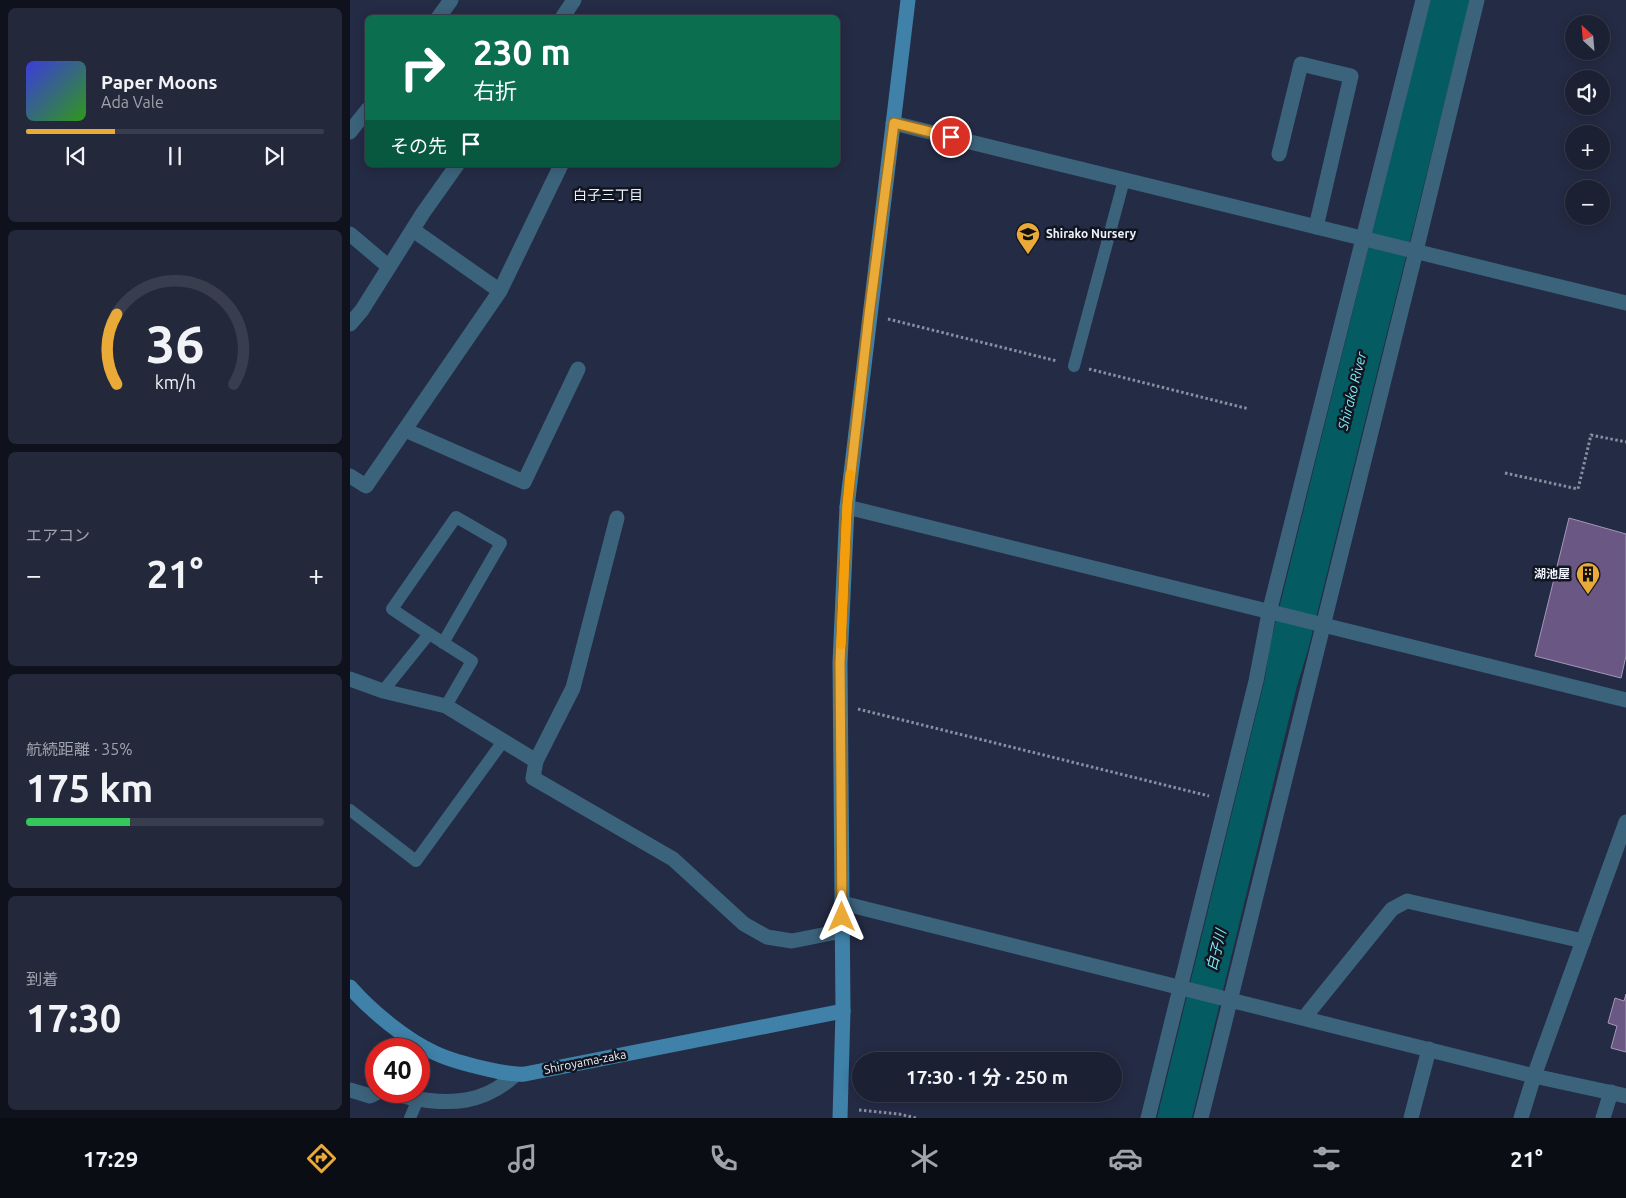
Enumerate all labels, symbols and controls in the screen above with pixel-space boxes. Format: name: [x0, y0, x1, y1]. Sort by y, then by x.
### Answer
north arrow: [1565, 15, 1610, 60]
map controls: [1565, 15, 1610, 225]
text: 230 m: [473, 32, 571, 72]
icon: right: [390, 35, 455, 100]
button: sound: [1565, 70, 1610, 115]
text: Paper Moons: [101, 71, 218, 93]
text: 右折: [473, 78, 517, 103]
text: Ada Vale: [101, 93, 164, 111]
pin: [930, 116, 972, 158]
icon: arrive: [937, 123, 965, 151]
button: +: [1565, 125, 1610, 170]
icon: arrive: [457, 130, 485, 158]
text: その先: [390, 135, 447, 157]
icon: previous: [62, 142, 90, 170]
icon: pause: [161, 142, 189, 170]
icon: next: [260, 142, 288, 170]
button: −: [1565, 180, 1610, 225]
district label: 白子三丁目: [573, 187, 643, 203]
school or university icon: Shirako Nursery: [1015, 221, 1041, 255]
place label: Shirako Nursery: [1046, 227, 1137, 240]
text: 36: [146, 315, 204, 373]
water label: Shirako River: [1334, 350, 1370, 433]
text: km/h: [154, 372, 196, 392]
text: エアコン: [26, 526, 90, 544]
text: 21°: [147, 553, 203, 595]
text: −: [26, 559, 42, 590]
text: +: [308, 559, 324, 590]
building icon: 湖池屋: [1575, 561, 1601, 595]
place label: 湖池屋: [1534, 567, 1570, 580]
text: 航続距離 · 35%: [26, 740, 133, 758]
text: 175 km: [26, 767, 153, 809]
position arrow: [815, 890, 867, 942]
water label: 白子川: [1203, 926, 1229, 972]
text: 到着: [26, 970, 58, 988]
text: 17:30: [26, 997, 121, 1039]
speed limit sign: 40: [365, 1038, 430, 1103]
street label: Shiroyama-zaka: [543, 1047, 627, 1076]
text: 17:30 · 1 分 · 250 m: [906, 1066, 1068, 1088]
icon: directions: [304, 1141, 339, 1176]
icon: music: [505, 1141, 540, 1176]
icon: phone: [706, 1141, 741, 1176]
icon: climate: [907, 1141, 942, 1176]
icon: car: [1108, 1141, 1143, 1176]
icon: filters: [1309, 1141, 1344, 1176]
text: 17:29: [83, 1146, 138, 1171]
text: 21°: [1510, 1146, 1543, 1171]

